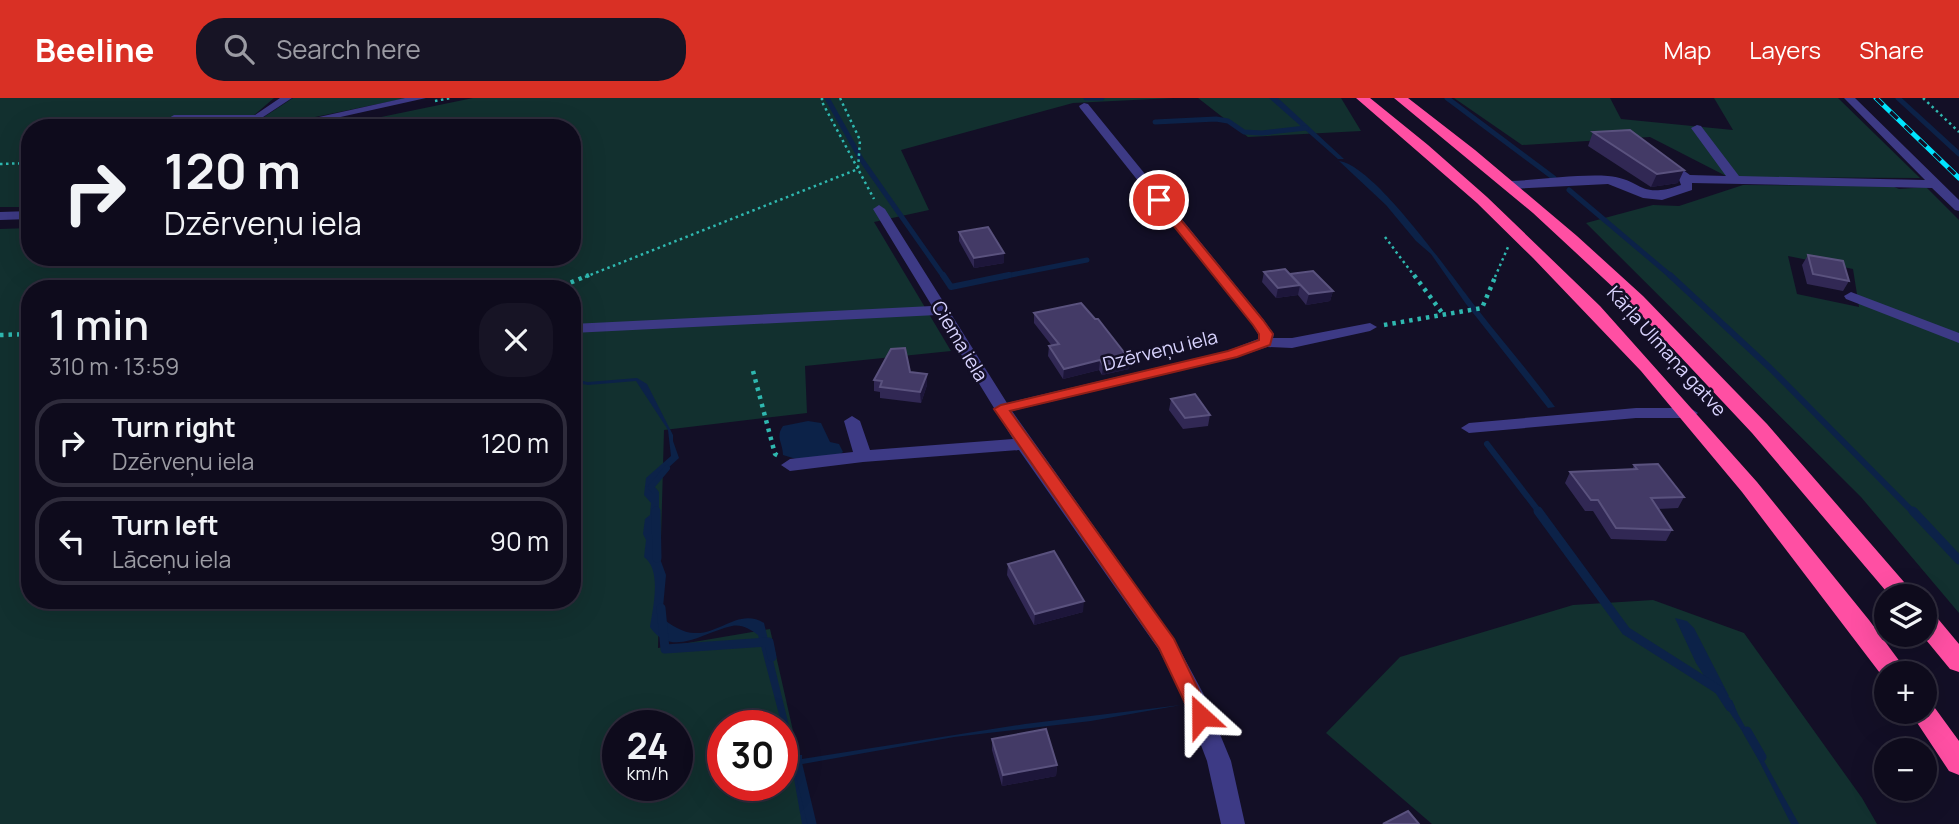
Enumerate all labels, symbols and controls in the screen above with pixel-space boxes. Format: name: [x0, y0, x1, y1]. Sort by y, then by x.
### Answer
search box: [196, 18, 686, 81]
text: Beeline: [35, 27, 154, 72]
icon: search: [220, 30, 258, 68]
text: Search here: [276, 31, 421, 67]
text: Map: [1664, 33, 1711, 66]
text: Layers: [1749, 33, 1821, 66]
text: Share: [1859, 33, 1924, 66]
text: 120 m: [164, 137, 301, 204]
icon: right: [49, 147, 140, 238]
pin: [1129, 170, 1189, 230]
icon: arrive: [1140, 181, 1178, 219]
text: Dzērveņu iela: [164, 201, 362, 245]
street label: Kārļa Ulmaņa gatve: [1601, 280, 1733, 422]
text: 1 min: [49, 295, 149, 353]
street label: Ciema iela: [926, 296, 994, 386]
button: close: [479, 303, 553, 377]
street label: Dzērveņu iela: [1100, 323, 1220, 377]
text: 310 m · 13:59: [49, 350, 179, 382]
text: Turn right: [112, 409, 236, 445]
icon: right: [53, 424, 91, 462]
text: 120 m: [481, 425, 549, 461]
text: Dzērveņu iela: [112, 445, 254, 477]
text: Turn left: [112, 507, 219, 543]
icon: left: [53, 522, 91, 560]
text: 90 m: [490, 523, 549, 559]
text: Lāceņu iela: [112, 543, 231, 575]
map controls: [1874, 584, 1937, 801]
button: layers: [1874, 584, 1937, 647]
button: +: [1874, 661, 1937, 724]
position arrow: [1164, 679, 1238, 753]
speed limit sign: 30: [707, 710, 798, 801]
text: 24: [627, 722, 668, 770]
button: −: [1874, 738, 1937, 801]
text: km/h: [627, 761, 668, 785]

